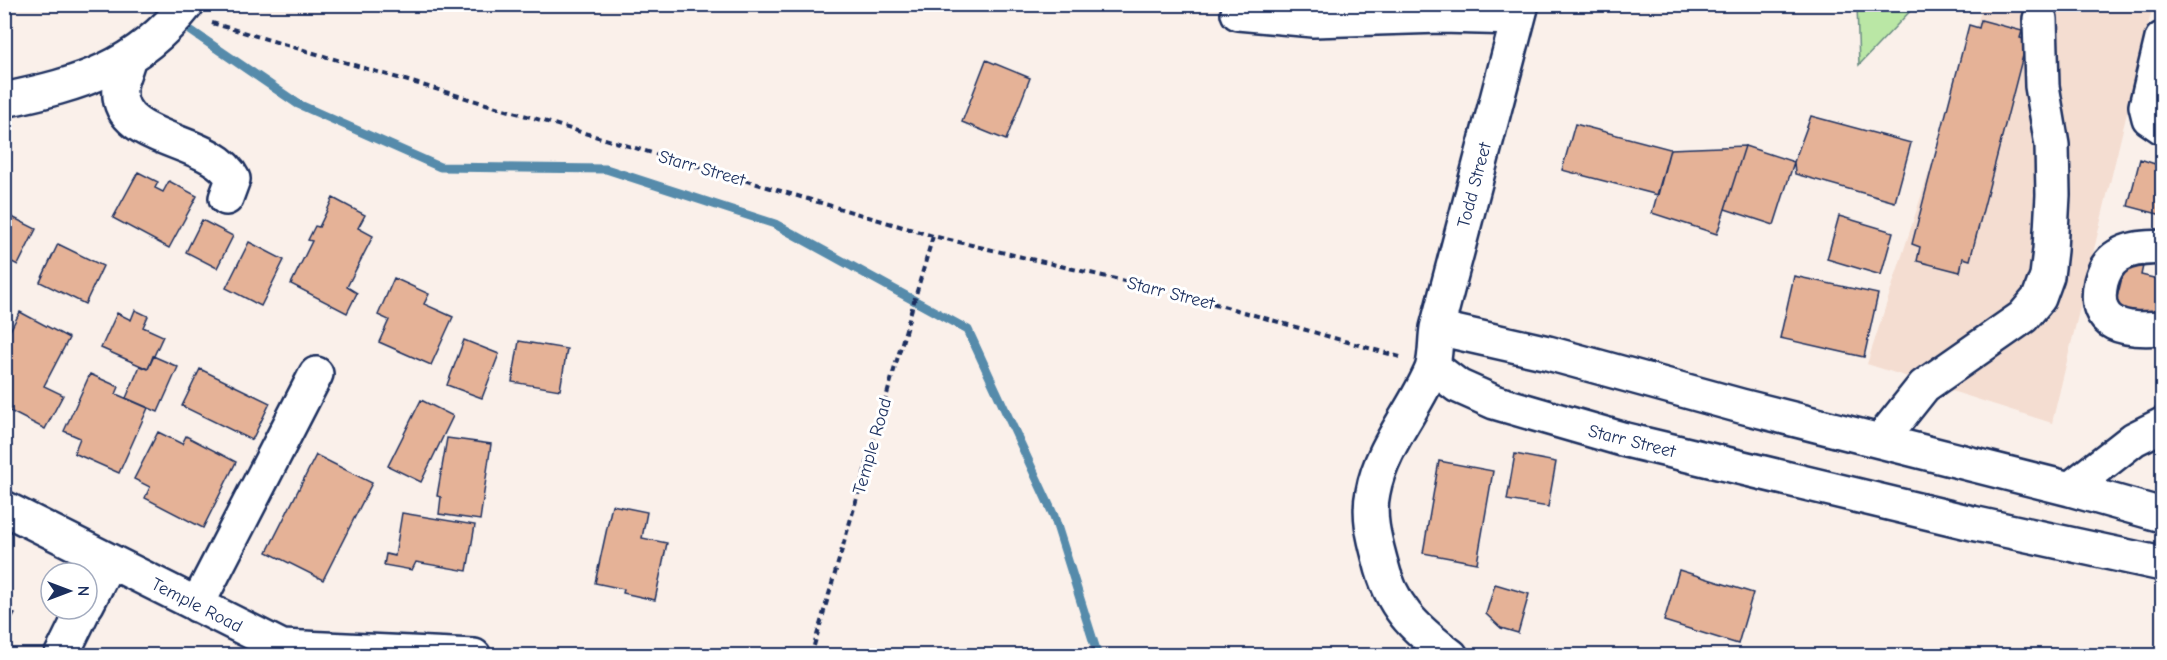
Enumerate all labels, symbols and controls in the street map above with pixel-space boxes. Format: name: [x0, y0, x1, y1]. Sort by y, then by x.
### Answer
street label: Todd Street: [1453, 139, 1496, 230]
street label: Starr Street: [656, 146, 748, 191]
street label: Starr Street: [1125, 273, 1218, 315]
street label: Temple Road: [849, 396, 896, 497]
street label: Starr Street: [1586, 421, 1679, 463]
north arrow: [39, 561, 99, 621]
street label: Temple Road: [148, 574, 246, 637]
text: N: [74, 586, 92, 596]

